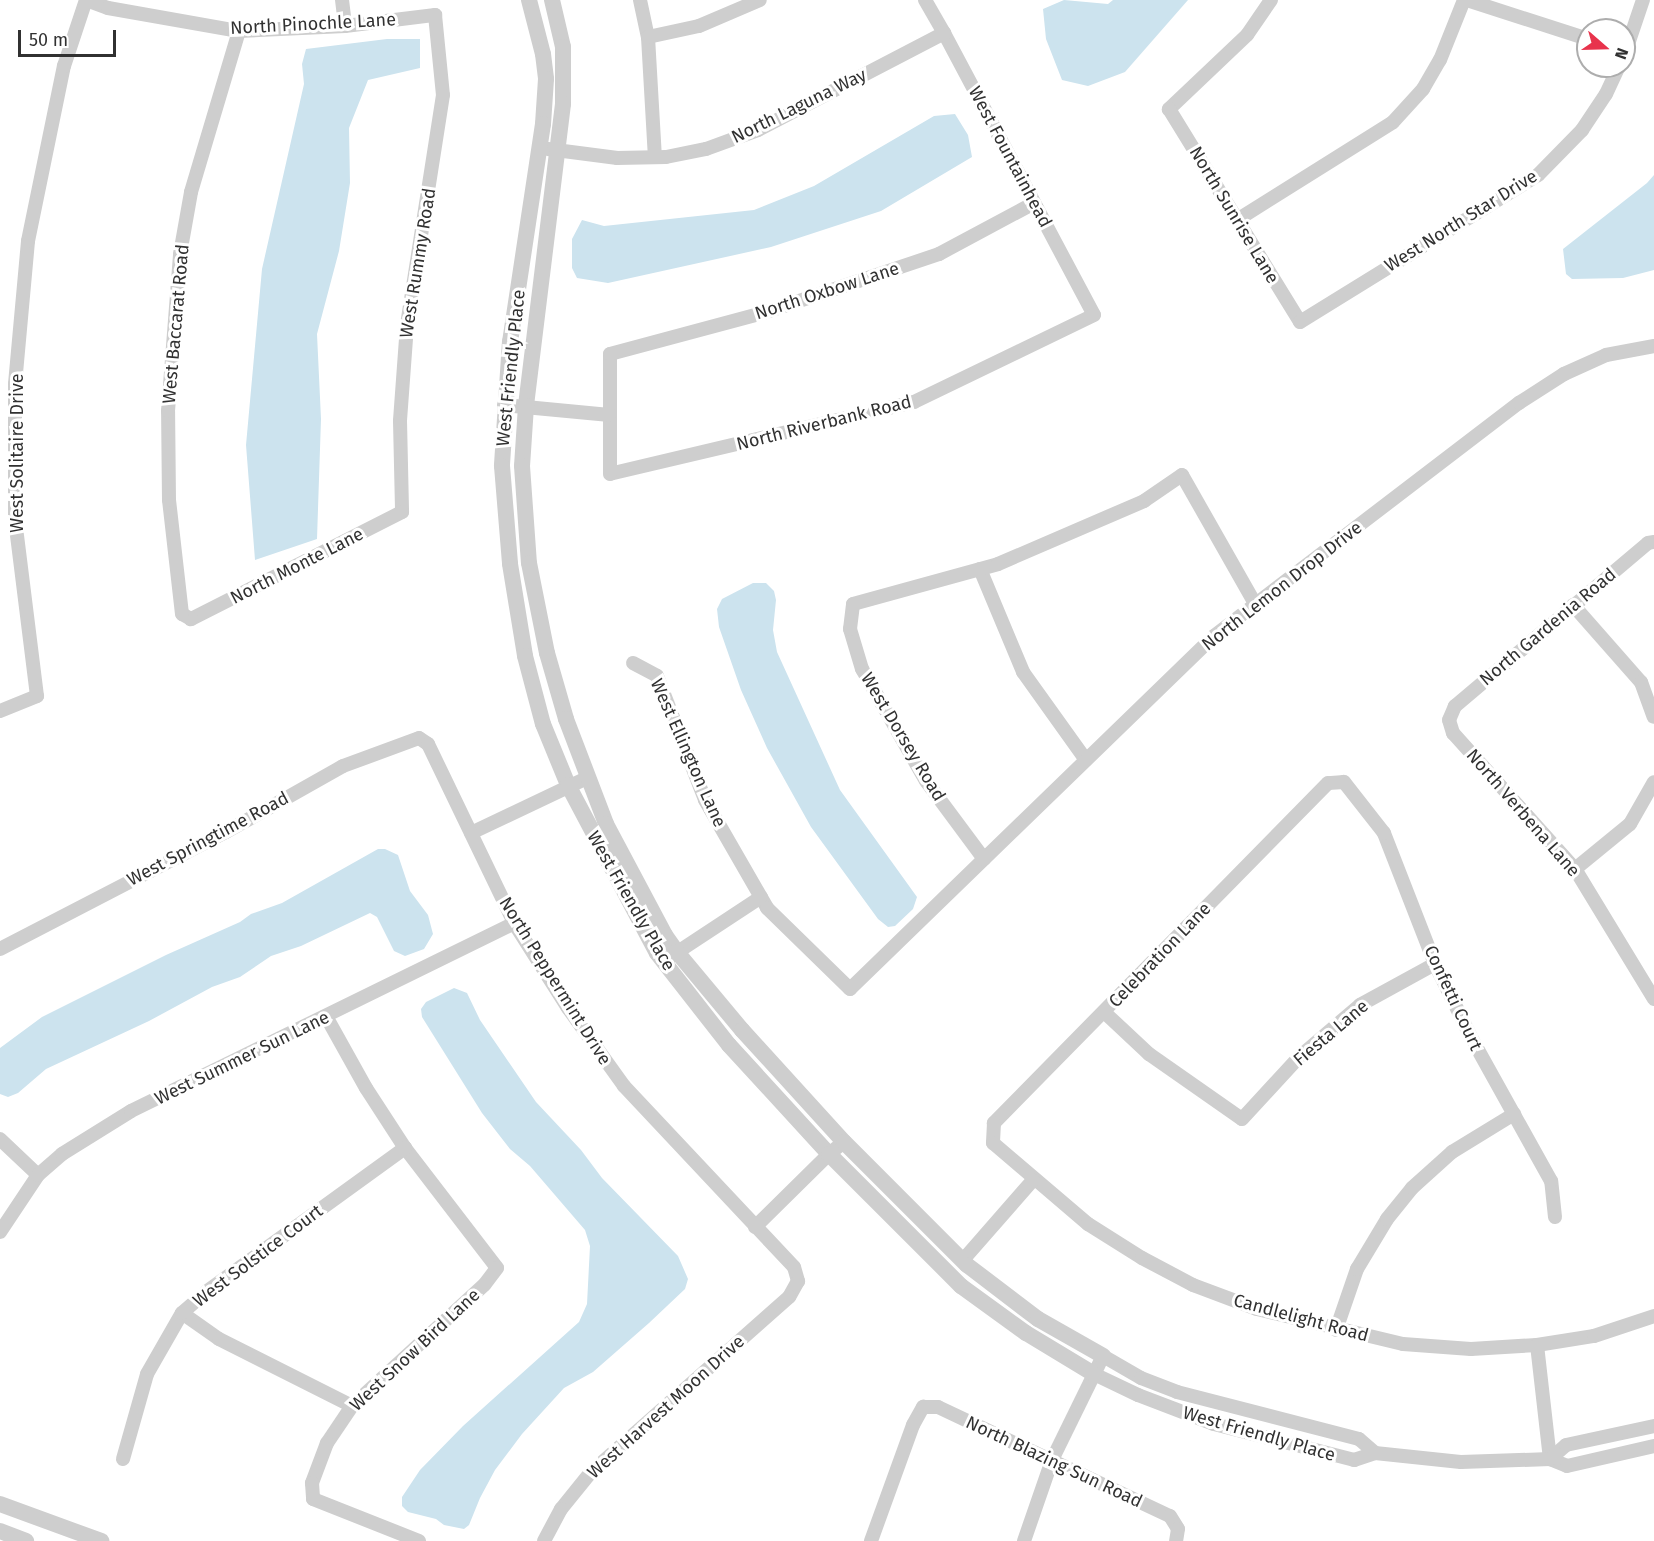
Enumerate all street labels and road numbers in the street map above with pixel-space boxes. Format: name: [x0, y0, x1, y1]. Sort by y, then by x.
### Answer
street label: North Pinochle Lane: [230, 9, 396, 39]
street label: North Laguna Way: [728, 64, 870, 148]
street label: West Fountainhead: [964, 83, 1056, 231]
street label: North Sunrise Lane: [1184, 142, 1284, 288]
street label: West North Star Drive: [1381, 165, 1541, 277]
street label: West Rummy Road: [395, 187, 441, 339]
street label: West Baccarat Road: [158, 243, 194, 405]
street label: North Oxbow Lane: [752, 257, 902, 325]
street label: West Friendly Place: [492, 289, 530, 447]
street label: West Solitaire Drive: [6, 373, 28, 533]
street label: North Riverbank Road: [734, 391, 914, 455]
street label: North Lemon Drop Drive: [1198, 517, 1366, 655]
street label: North Monte Lane: [227, 523, 367, 609]
street label: North Gardenia Road: [1475, 564, 1621, 690]
street label: West Dorsey Road: [856, 669, 950, 805]
street label: West Ellington Lane: [646, 675, 730, 831]
street label: North Verbena Lane: [1462, 745, 1584, 881]
street label: West Springtime Road: [124, 787, 292, 891]
street label: West Friendly Place: [582, 827, 680, 975]
street label: North Peppermint Drive: [494, 893, 616, 1069]
street label: Celebration Lane: [1104, 898, 1216, 1012]
street label: Confetti Court: [1419, 942, 1487, 1054]
street label: Fiesta Lane: [1289, 995, 1373, 1071]
street label: West Summer Sun Lane: [151, 1006, 333, 1110]
street label: West Solstice Court: [189, 1200, 327, 1312]
street label: West Snow Bird Lane: [346, 1284, 484, 1416]
street label: Candlelight Road: [1231, 1290, 1371, 1346]
street label: West Harvest Moon Drive: [583, 1331, 749, 1483]
street label: West Friendly Place: [1180, 1402, 1338, 1466]
street label: North Blazing Sun Road: [962, 1412, 1146, 1512]

